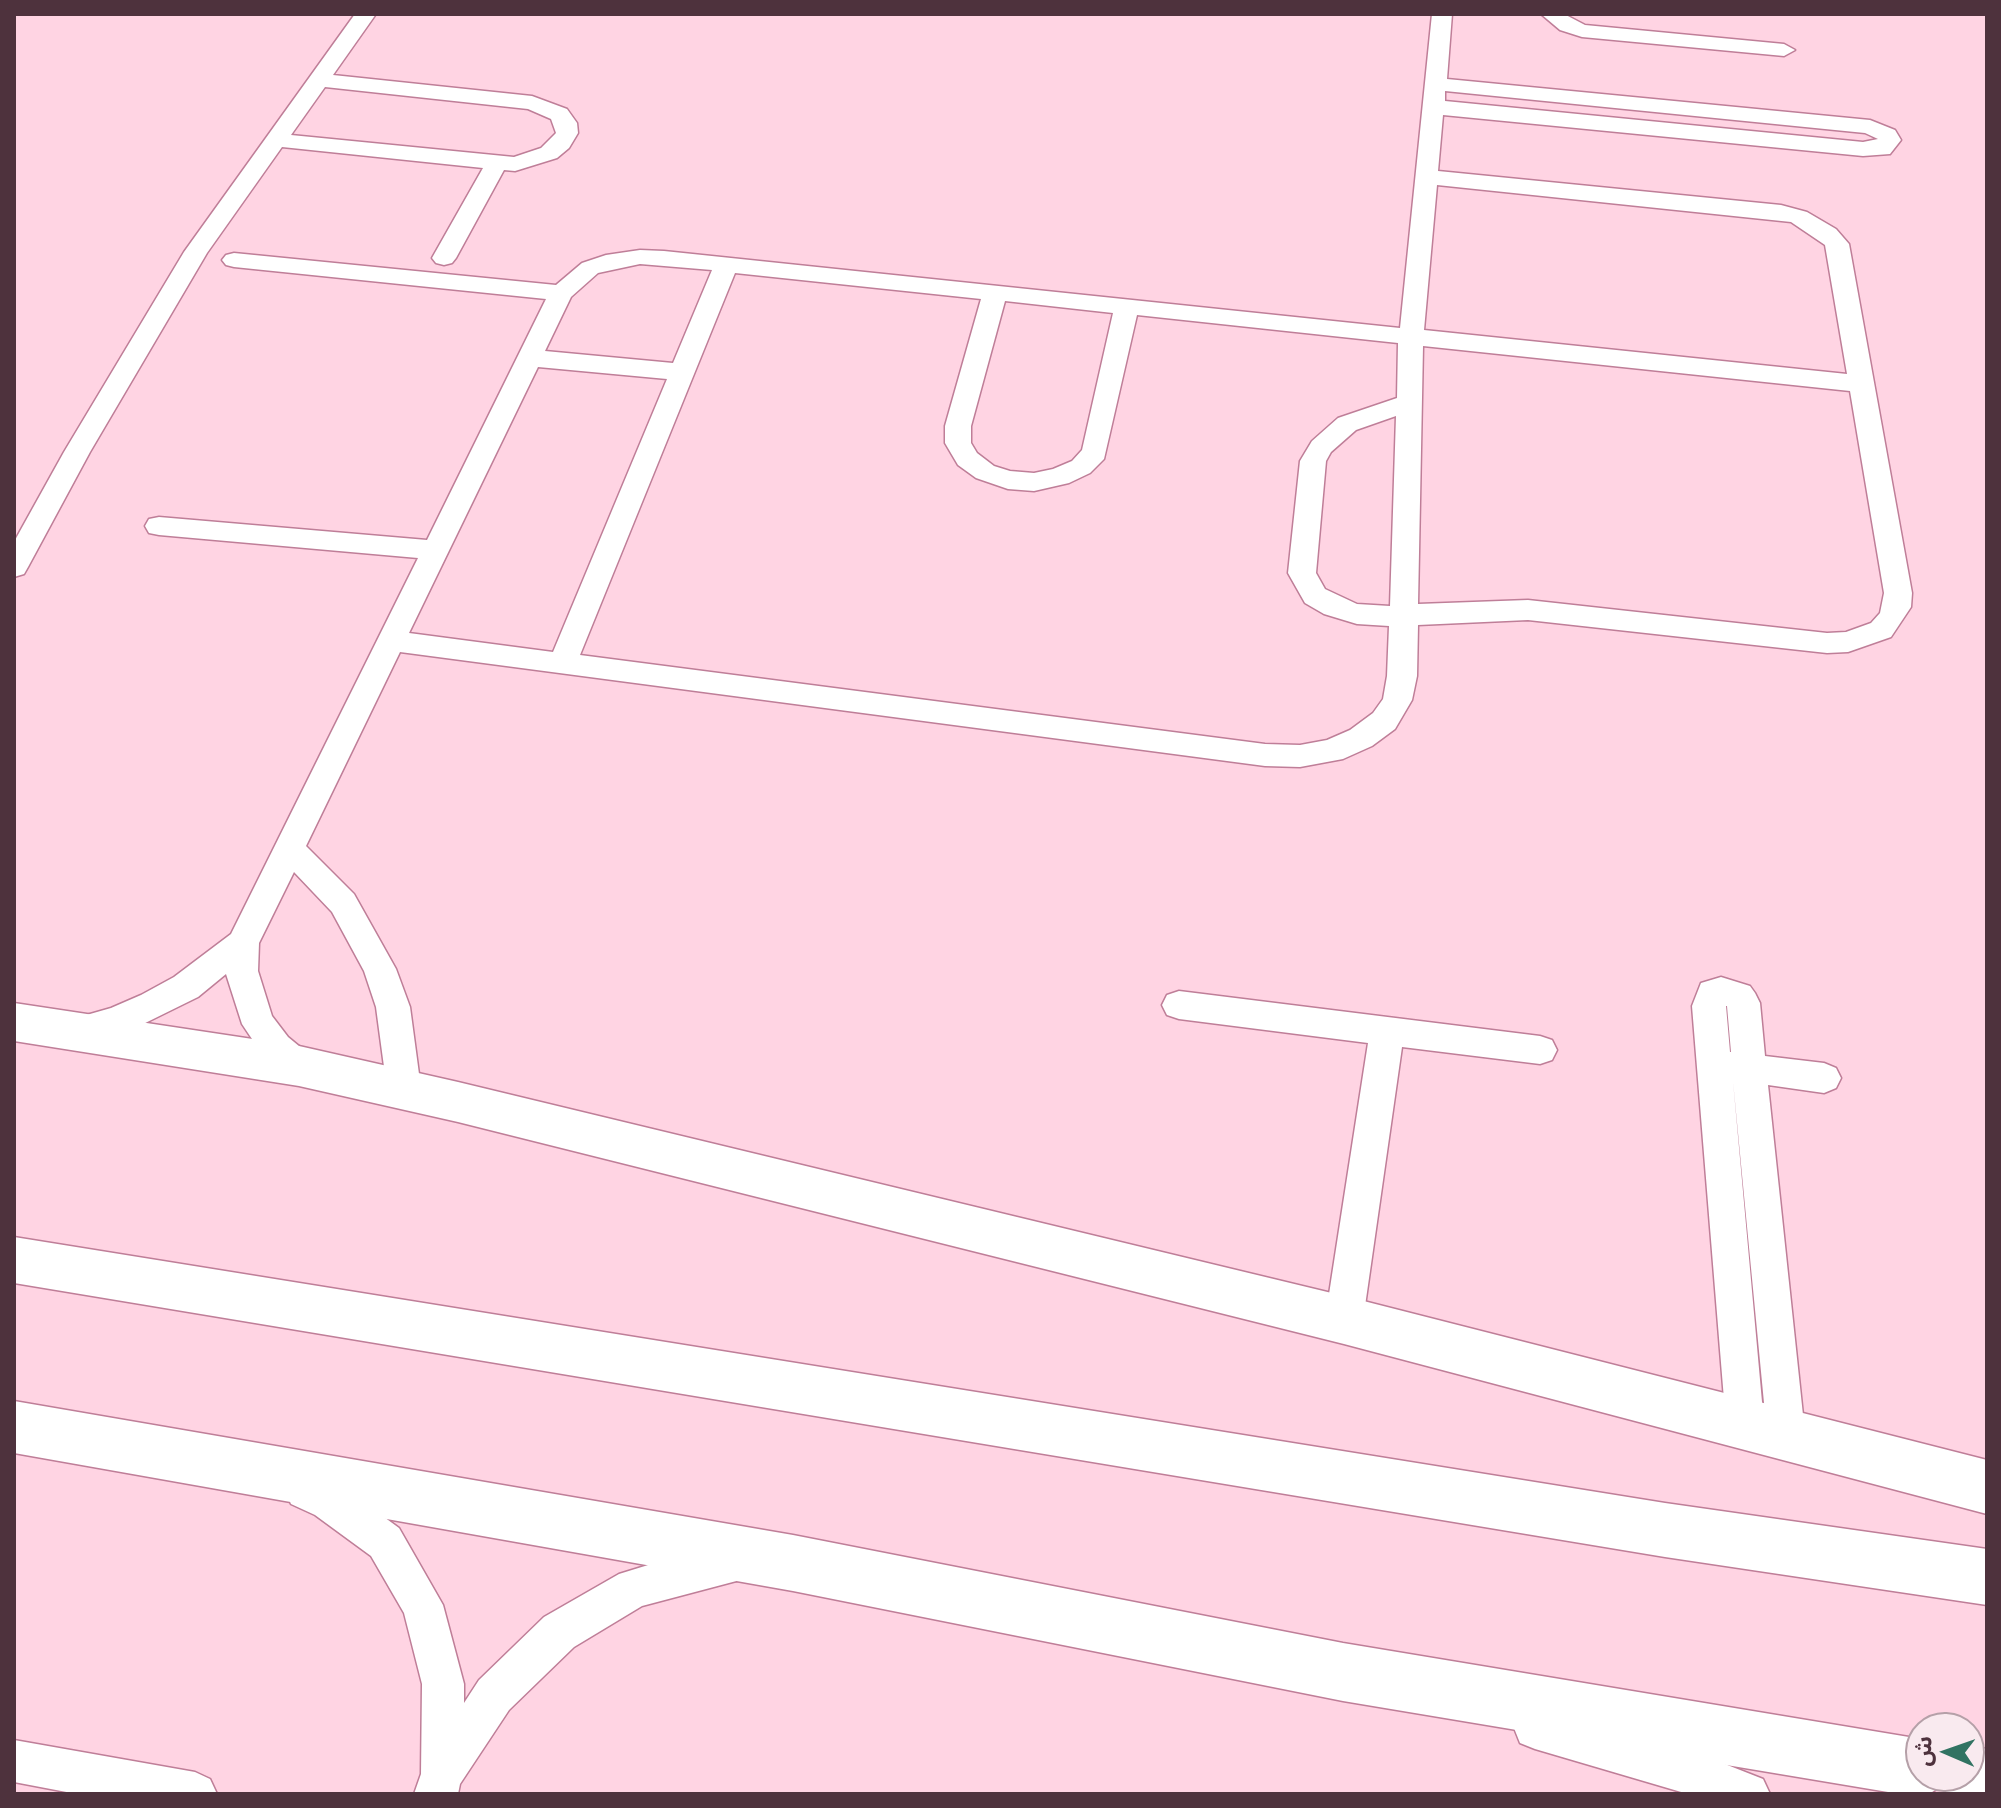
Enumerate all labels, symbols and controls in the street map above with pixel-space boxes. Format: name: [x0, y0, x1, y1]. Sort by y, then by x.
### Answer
north arrow: [1905, 1712, 1985, 1792]
text: ش: [1909, 1736, 1937, 1767]

